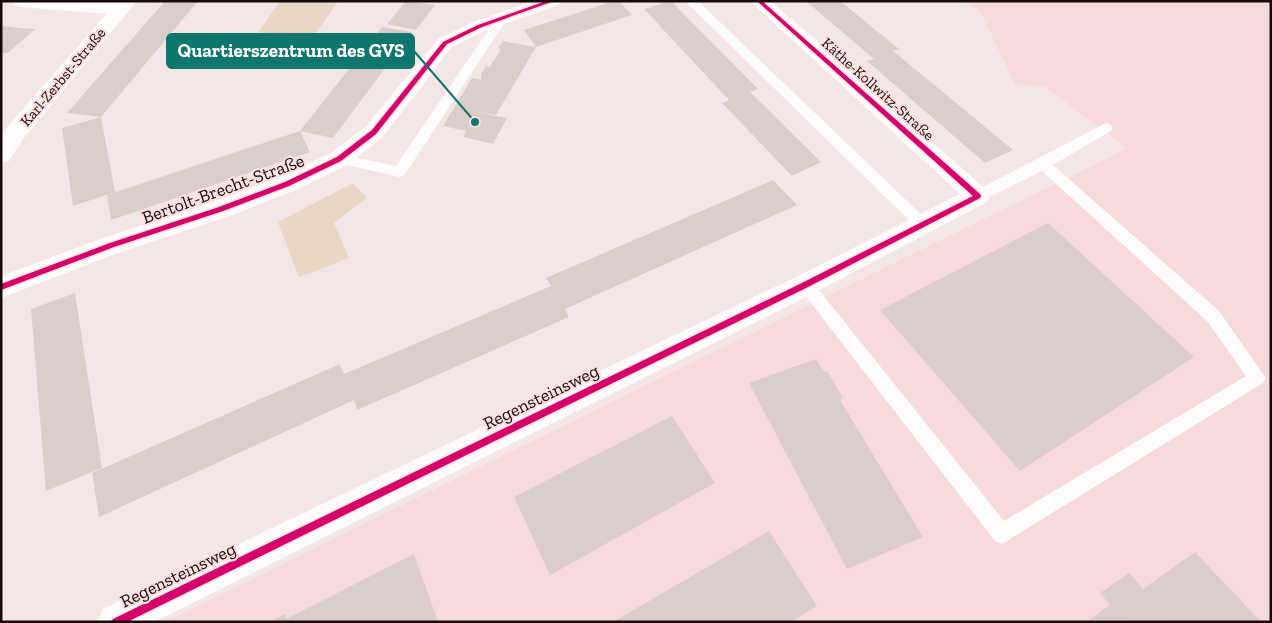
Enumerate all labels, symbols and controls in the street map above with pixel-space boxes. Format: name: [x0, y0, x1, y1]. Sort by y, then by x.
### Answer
street label: Karl-Zerbst-Straße: [17, 24, 109, 130]
callout: Quartierszentrum des GVS: [167, 34, 414, 68]
street label: Käthe-Kollwitz-Straße: [818, 34, 938, 144]
text: Quartierszentrum des GVS: [178, 39, 405, 62]
street label: Bertolt-Brecht-Straße: [139, 149, 307, 229]
street label: Regensteinsweg: [479, 359, 603, 435]
street label: Regensteinsweg: [116, 537, 240, 613]

